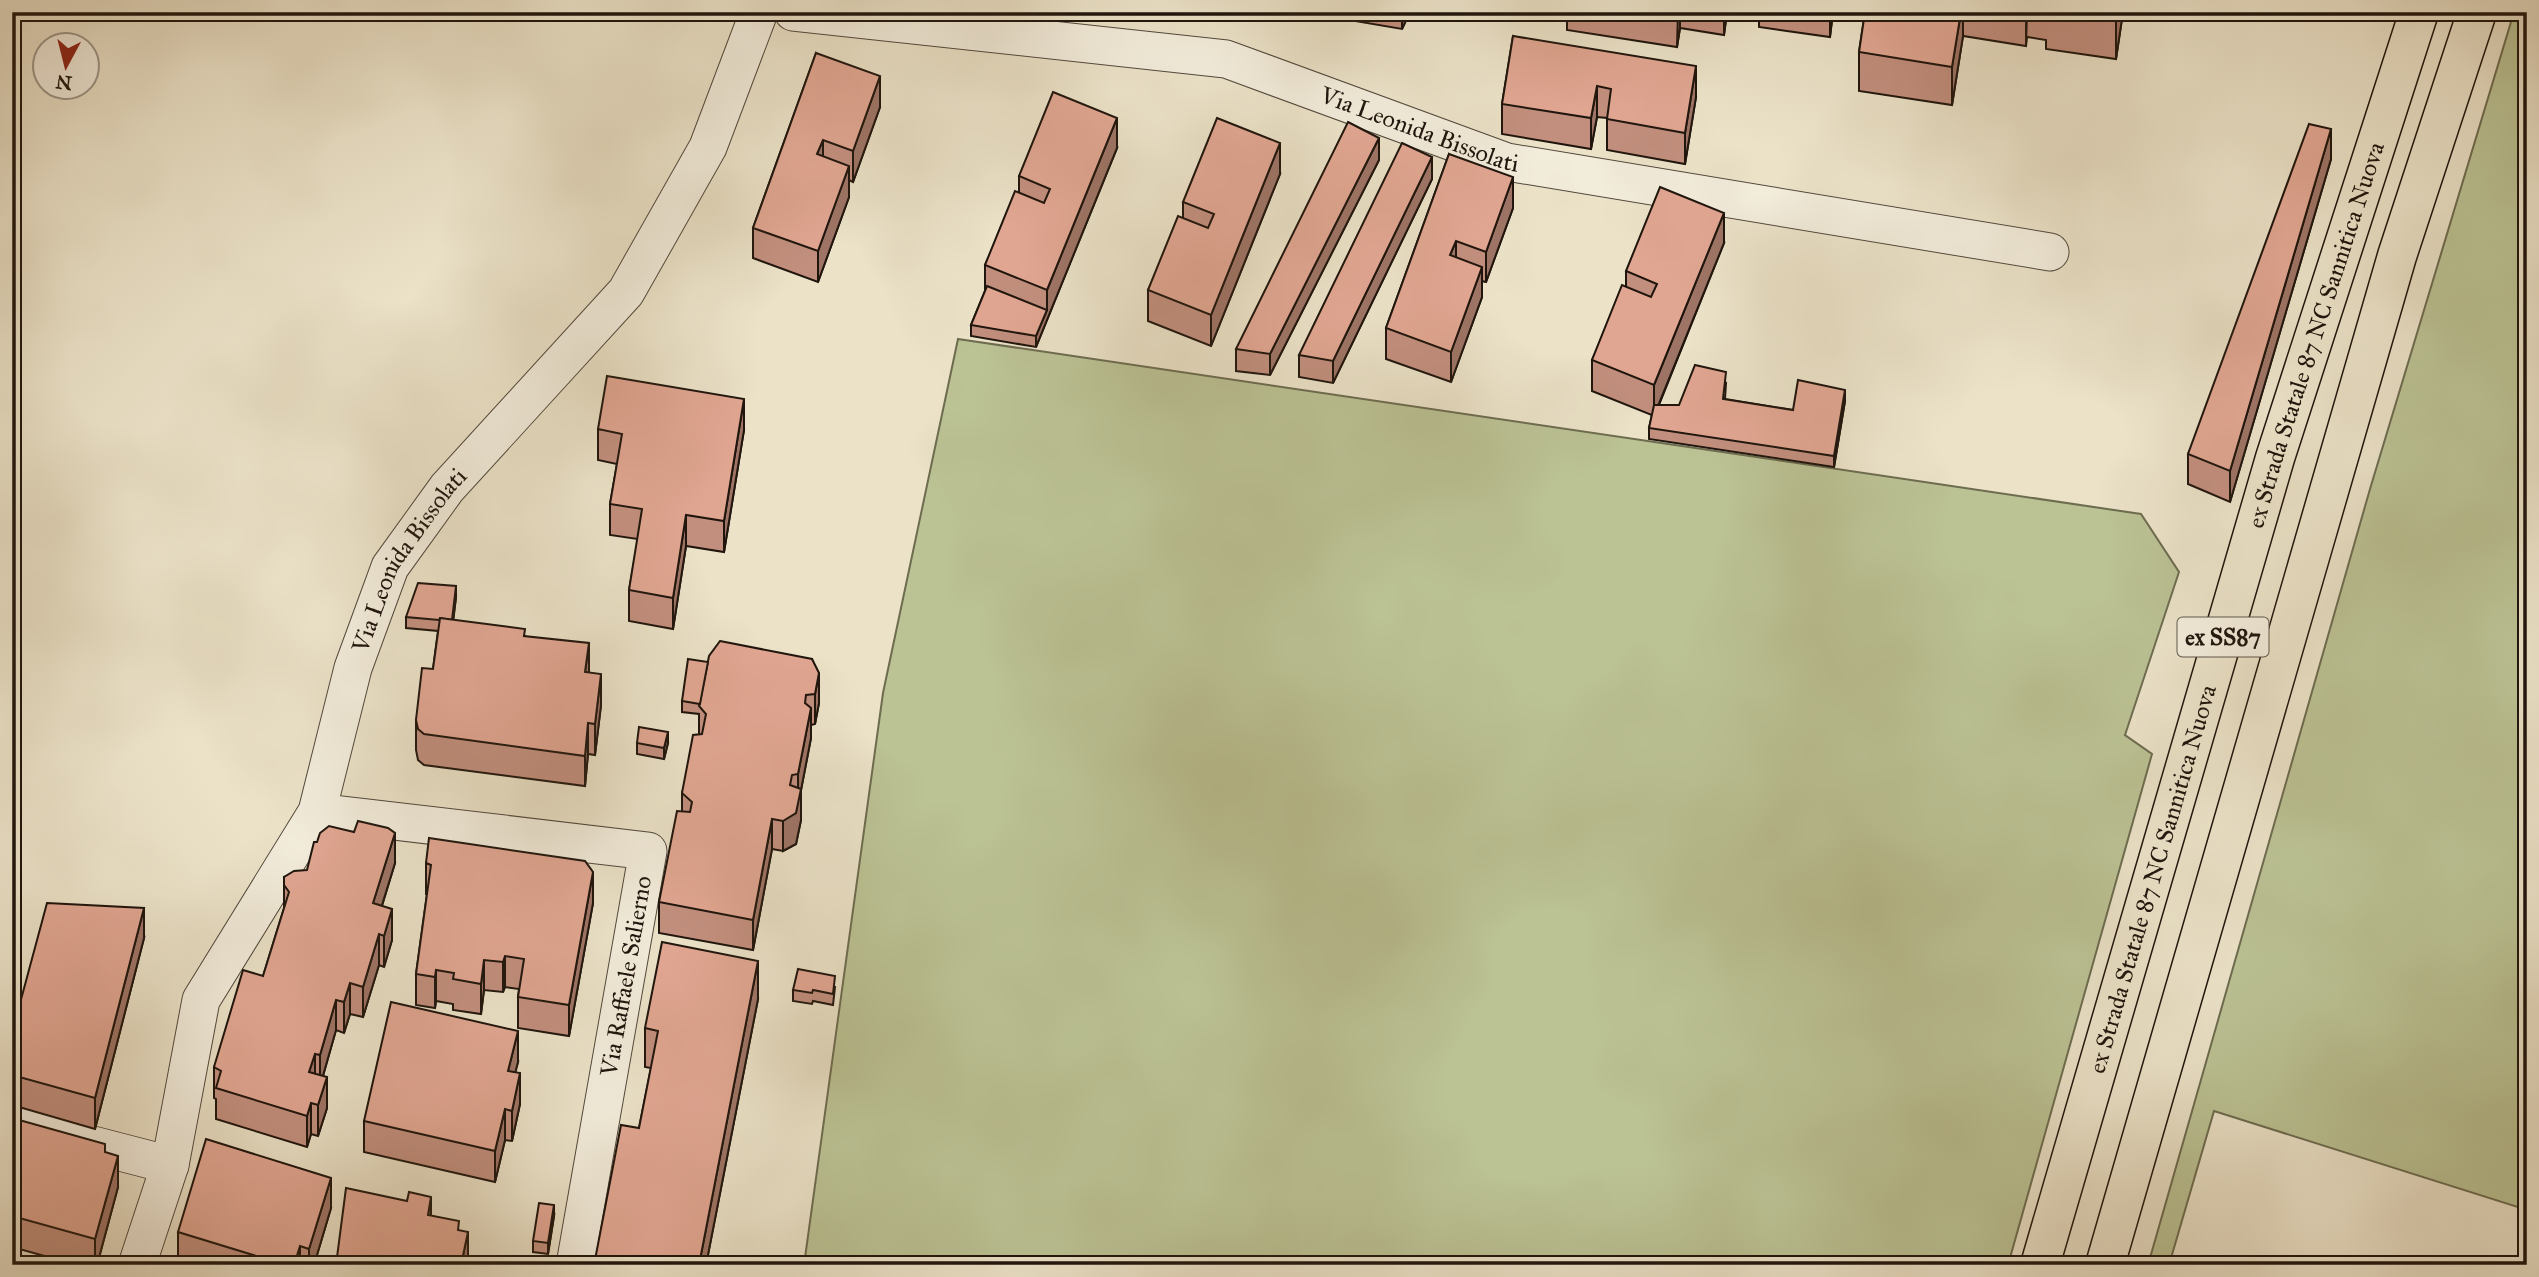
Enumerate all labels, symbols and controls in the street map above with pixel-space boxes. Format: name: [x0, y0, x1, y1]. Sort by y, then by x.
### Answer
north arrow: [32, 32, 102, 102]
text: N: [55, 70, 73, 95]
street label: Via Leonida Bissolati: [1315, 80, 1522, 179]
street label: ex Strada Statale 87 NC Sannitica Nuova: [2240, 138, 2391, 531]
street label: Via Leonida Bissolati: [345, 461, 473, 657]
road number: ex SS87: [2178, 618, 2268, 656]
street label: ex Strada Statale 87 NC Sannitica Nuova: [2082, 681, 2223, 1077]
street label: Via Raffaele Salierno: [593, 874, 658, 1079]

